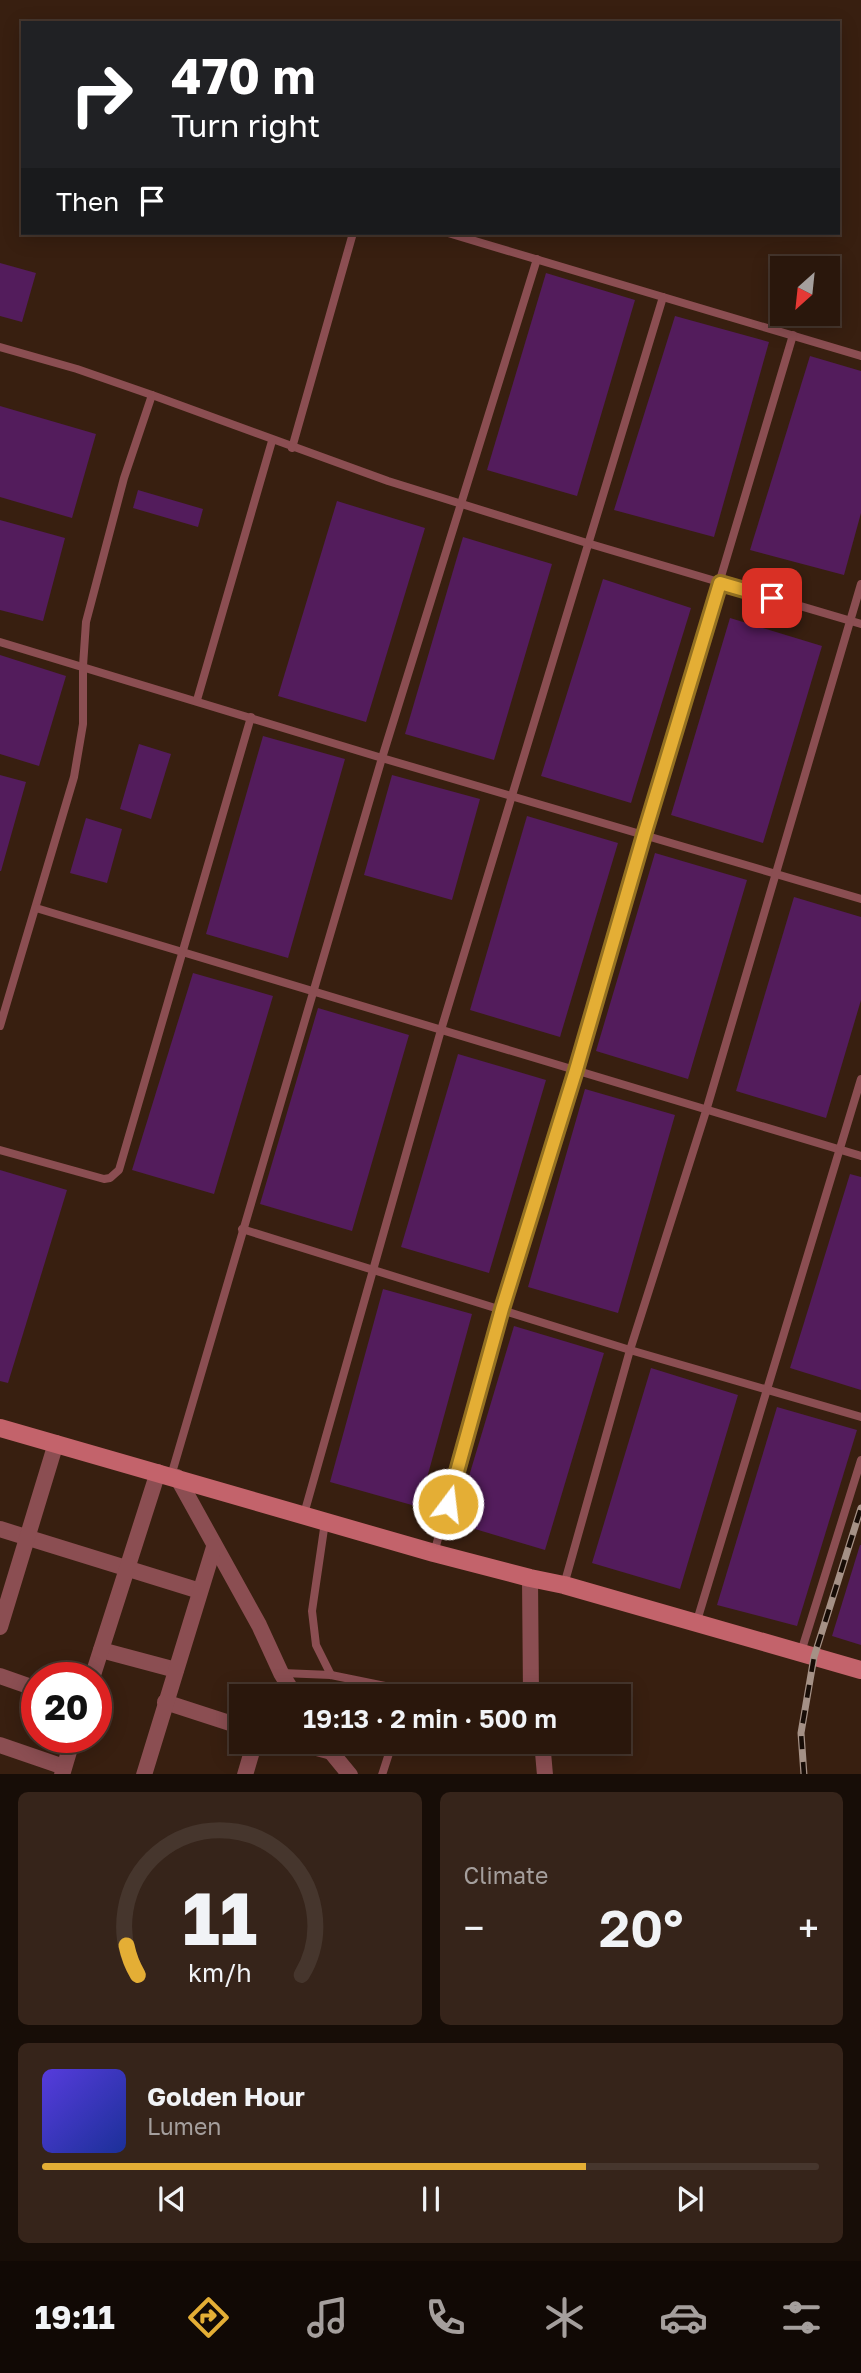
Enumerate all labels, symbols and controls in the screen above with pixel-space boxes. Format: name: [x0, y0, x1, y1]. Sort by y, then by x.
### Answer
text: 470 m: [171, 46, 315, 105]
icon: right: [56, 49, 147, 140]
text: Turn right: [171, 106, 320, 144]
icon: arrive: [133, 182, 171, 220]
text: Then: [56, 186, 119, 217]
north arrow: [770, 256, 840, 326]
map controls: [770, 256, 840, 326]
pin: [742, 568, 802, 628]
icon: arrive: [753, 579, 791, 617]
position arrow: [411, 1467, 485, 1541]
speed limit sign: 20: [21, 1662, 112, 1753]
text: 19:13 · 2 min · 500 m: [303, 1703, 557, 1734]
text: Climate: [464, 1861, 548, 1889]
text: 11: [182, 1874, 257, 1961]
text: 20°: [599, 1896, 684, 1958]
text: −: [464, 1905, 484, 1950]
text: +: [798, 1905, 819, 1950]
text: km/h: [188, 1956, 252, 1987]
text: Golden Hour: [147, 2081, 305, 2112]
text: Lumen: [147, 2112, 221, 2140]
icon: previous: [153, 2180, 191, 2218]
icon: pause: [412, 2180, 450, 2218]
icon: next: [671, 2180, 709, 2218]
icon: directions: [184, 2293, 233, 2342]
icon: music: [303, 2293, 352, 2342]
icon: phone: [421, 2293, 470, 2342]
icon: climate: [540, 2293, 589, 2342]
icon: car: [659, 2293, 708, 2342]
icon: filters: [777, 2293, 826, 2342]
text: 19:11: [35, 2298, 115, 2336]

